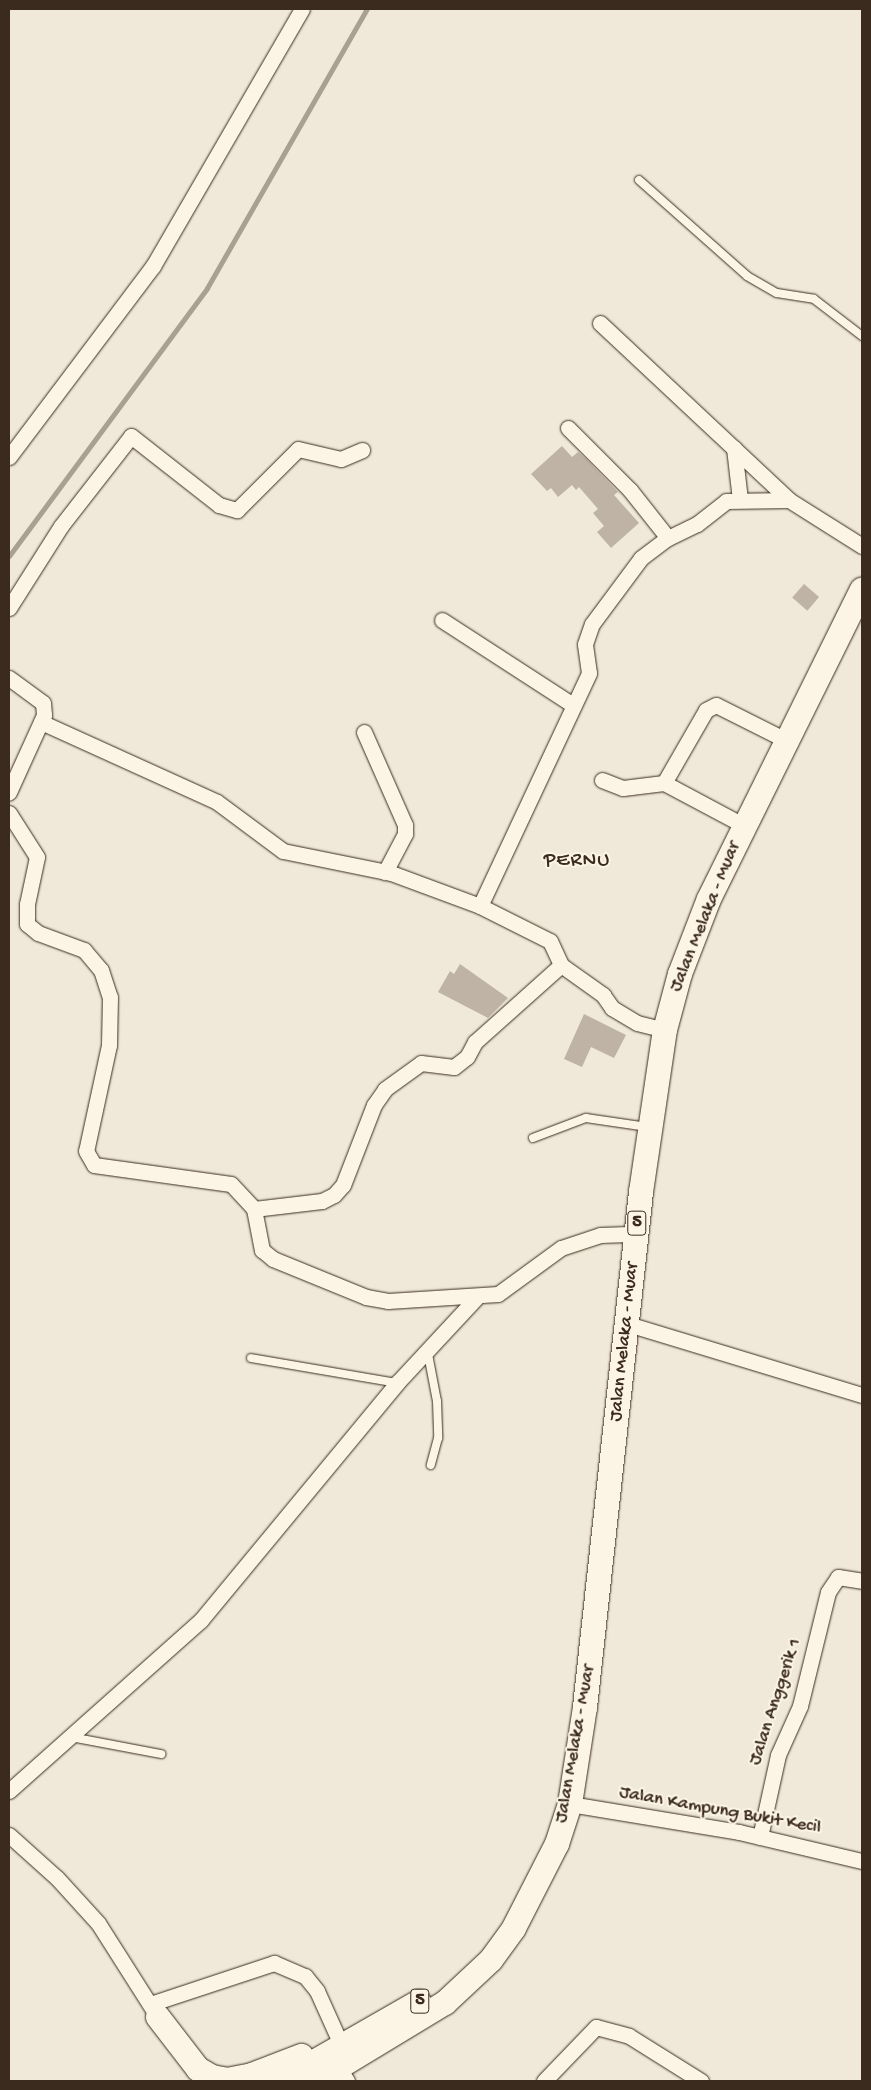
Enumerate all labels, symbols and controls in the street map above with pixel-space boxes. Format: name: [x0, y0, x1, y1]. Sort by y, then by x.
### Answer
street label: Jalan Melaka - Muar: [665, 839, 747, 995]
district label: PERNU: [543, 849, 611, 875]
road number: 5: [627, 1208, 647, 1238]
street label: Jalan Melaka - Muar: [605, 1261, 645, 1423]
street label: Jalan Anggerik 1: [745, 1636, 807, 1768]
street label: Jalan Melaka - Muar: [551, 1663, 601, 1825]
street label: Jalan Kampung Bukit Kecil: [617, 1782, 823, 1840]
road number: 5: [410, 1985, 430, 2016]

